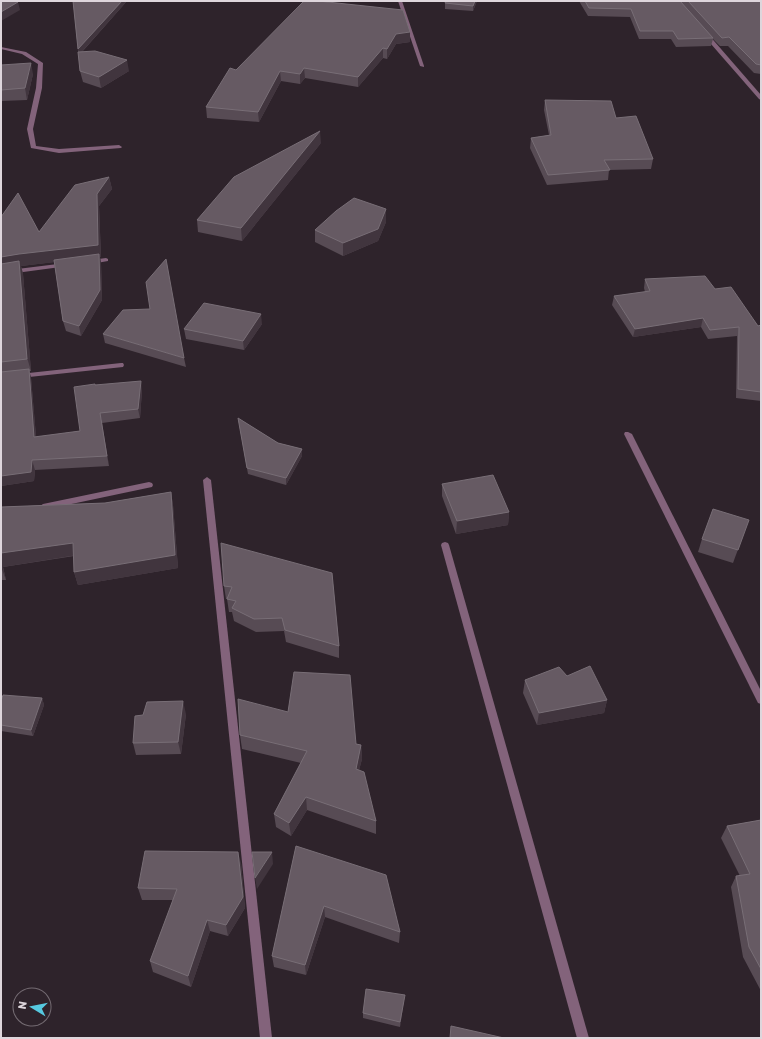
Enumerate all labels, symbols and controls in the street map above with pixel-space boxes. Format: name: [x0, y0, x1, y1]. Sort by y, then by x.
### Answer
north arrow: [12, 987, 52, 1027]
text: N: [16, 1000, 30, 1010]

